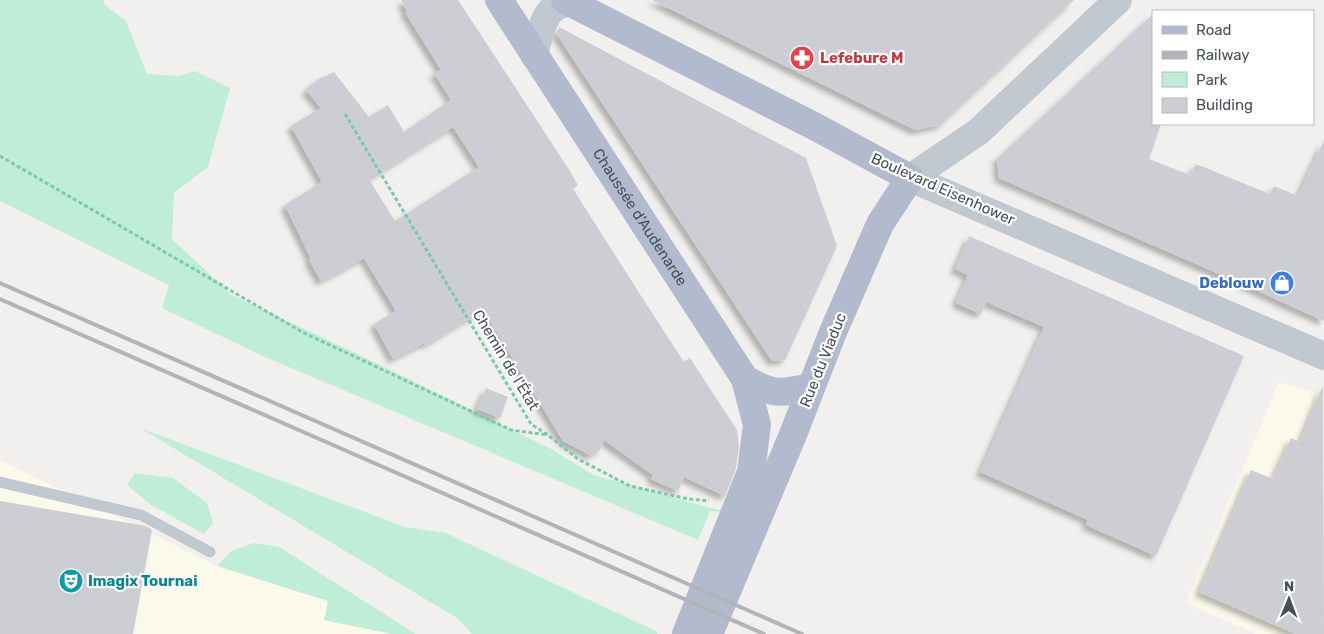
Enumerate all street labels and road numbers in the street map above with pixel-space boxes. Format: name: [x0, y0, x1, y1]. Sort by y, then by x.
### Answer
street label: Chaussée d'Audenarde: [589, 145, 691, 289]
street label: Boulevard Eisenhower: [868, 149, 1018, 229]
street label: Chemin de l'État: [469, 306, 543, 414]
street label: Rue du Viaduc: [796, 310, 850, 410]

